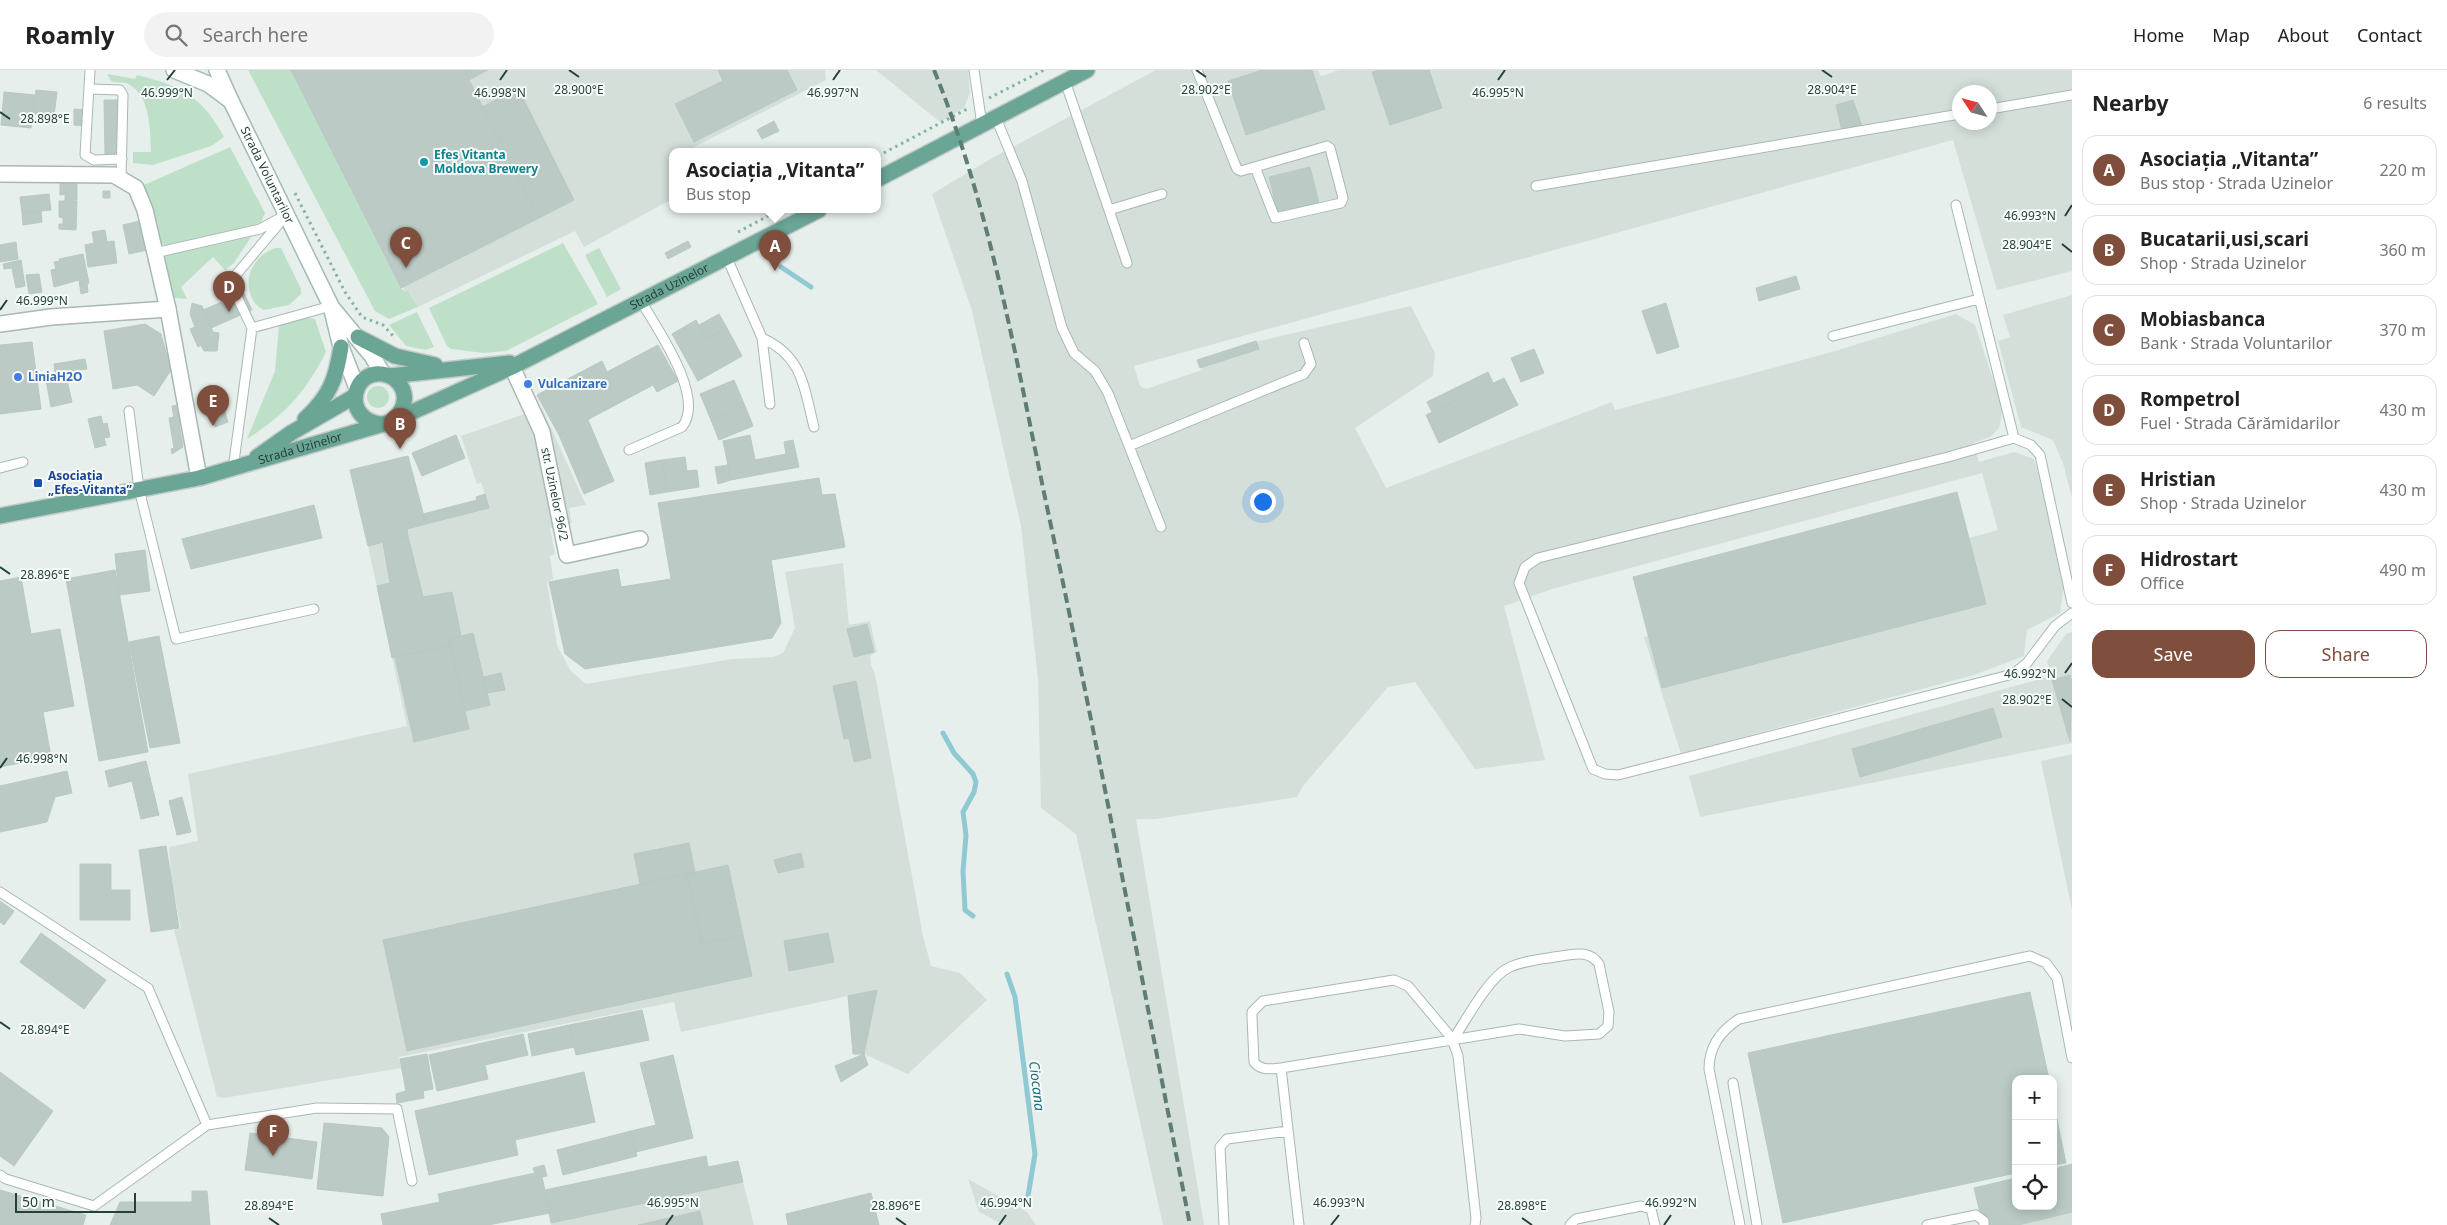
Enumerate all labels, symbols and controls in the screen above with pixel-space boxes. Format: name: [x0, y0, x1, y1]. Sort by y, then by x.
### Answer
search box: [144, 12, 494, 57]
text: Roamly: [25, 18, 114, 51]
icon: search: [162, 21, 190, 49]
text: Search here: [202, 22, 308, 48]
text: Home: [2133, 23, 2184, 47]
text: Map: [2212, 23, 2250, 47]
text: About: [2278, 23, 2329, 47]
text: Contact: [2357, 23, 2422, 47]
text: 28.900°E: [554, 81, 604, 98]
text: 28.902°E: [1181, 81, 1231, 98]
text: 28.904°E: [1807, 81, 1857, 98]
text: 46.999°N: [141, 84, 193, 101]
text: 46.998°N: [474, 84, 526, 101]
text: 46.997°N: [807, 84, 859, 101]
text: 46.995°N: [1472, 84, 1524, 101]
north arrow: [1952, 85, 1997, 130]
text: Nearby: [2092, 89, 2168, 117]
text: 6 results: [2363, 92, 2427, 114]
text: 28.898°E: [20, 110, 70, 127]
street label: Strada Voluntarilor: [237, 124, 299, 227]
place label: Efes Vitanta Moldova Brewery: [434, 146, 538, 177]
text: Asociația „Vitanta”: [2140, 146, 2318, 172]
popup: [669, 148, 881, 213]
marker: Efes Vitanta Moldova Brewery: [418, 156, 430, 168]
text: Asociația „Vitanta”: [686, 157, 864, 183]
text: A: [2103, 159, 2115, 181]
text: 220 m: [2379, 159, 2426, 181]
text: Bus stop · Strada Uzinelor: [2140, 172, 2333, 194]
text: Bus stop: [686, 183, 751, 205]
text: 46.993°N: [2004, 207, 2056, 224]
text: Bucatarii,usi,scari: [2140, 226, 2309, 252]
pin: C: [390, 227, 422, 268]
pin: A: [759, 230, 791, 271]
text: 28.904°E: [2002, 236, 2052, 253]
text: B: [2104, 239, 2114, 261]
text: 360 m: [2379, 239, 2426, 261]
text: Shop · Strada Uzinelor: [2140, 252, 2306, 274]
street label: Strada Uzinelor: [626, 259, 711, 313]
pin: D: [213, 271, 245, 312]
text: 46.999°N: [16, 292, 68, 309]
text: Mobiasbanca: [2140, 306, 2265, 332]
text: C: [2104, 319, 2114, 341]
text: 370 m: [2379, 319, 2426, 341]
text: Bank · Strada Voluntarilor: [2140, 332, 2332, 354]
place label: LiniaH2O: [28, 368, 82, 385]
marker: LiniaH2O: [12, 371, 24, 383]
place label: Vulcanizare: [538, 375, 607, 392]
marker: Vulcanizare: [522, 378, 534, 390]
pin: E: [197, 385, 229, 426]
text: Rompetrol: [2140, 386, 2240, 412]
text: D: [2103, 399, 2115, 421]
text: 430 m: [2379, 399, 2426, 421]
pin: B: [384, 408, 416, 449]
text: Fuel · Strada Cărămidarilor: [2140, 412, 2340, 434]
street label: Strada Uzinelor: [256, 428, 344, 468]
street label: str. Uzinelor 96/2: [537, 446, 573, 542]
text: Hristian: [2140, 466, 2216, 492]
place label: Asociația „Efes-Vitanta”: [48, 467, 132, 498]
marker: Asociația „Efes-Vitanta”: [32, 477, 44, 489]
text: E: [2105, 479, 2113, 501]
text: 430 m: [2379, 479, 2426, 501]
your location: [1250, 489, 1276, 515]
text: Shop · Strada Uzinelor: [2140, 492, 2306, 514]
text: Hidrostart: [2140, 546, 2238, 572]
text: F: [2105, 559, 2113, 581]
text: 490 m: [2379, 559, 2426, 581]
text: 28.896°E: [20, 566, 70, 583]
text: Office: [2140, 572, 2184, 594]
button: Save: [2092, 630, 2255, 678]
button: Share: [2265, 630, 2427, 678]
text: 46.992°N: [2004, 665, 2056, 682]
text: 28.902°E: [2002, 691, 2052, 708]
text: 46.998°N: [16, 750, 68, 767]
text: 28.894°E: [20, 1021, 70, 1038]
water label: Ciocana: [1025, 1060, 1050, 1112]
map controls: [2012, 1075, 2057, 1210]
button: +: [2012, 1075, 2057, 1120]
pin: F: [257, 1115, 289, 1156]
button: −: [2012, 1120, 2057, 1165]
button: locate: [2012, 1165, 2057, 1210]
scale bar: [15, 1190, 136, 1213]
text: 50 m: [22, 1192, 55, 1211]
text: 46.995°N: [647, 1194, 699, 1211]
text: 46.994°N: [980, 1194, 1032, 1211]
text: 46.993°N: [1313, 1194, 1365, 1211]
text: 46.992°N: [1645, 1194, 1697, 1211]
text: 28.894°E: [244, 1197, 294, 1214]
text: 28.896°E: [871, 1197, 921, 1214]
text: 28.898°E: [1497, 1197, 1547, 1214]

